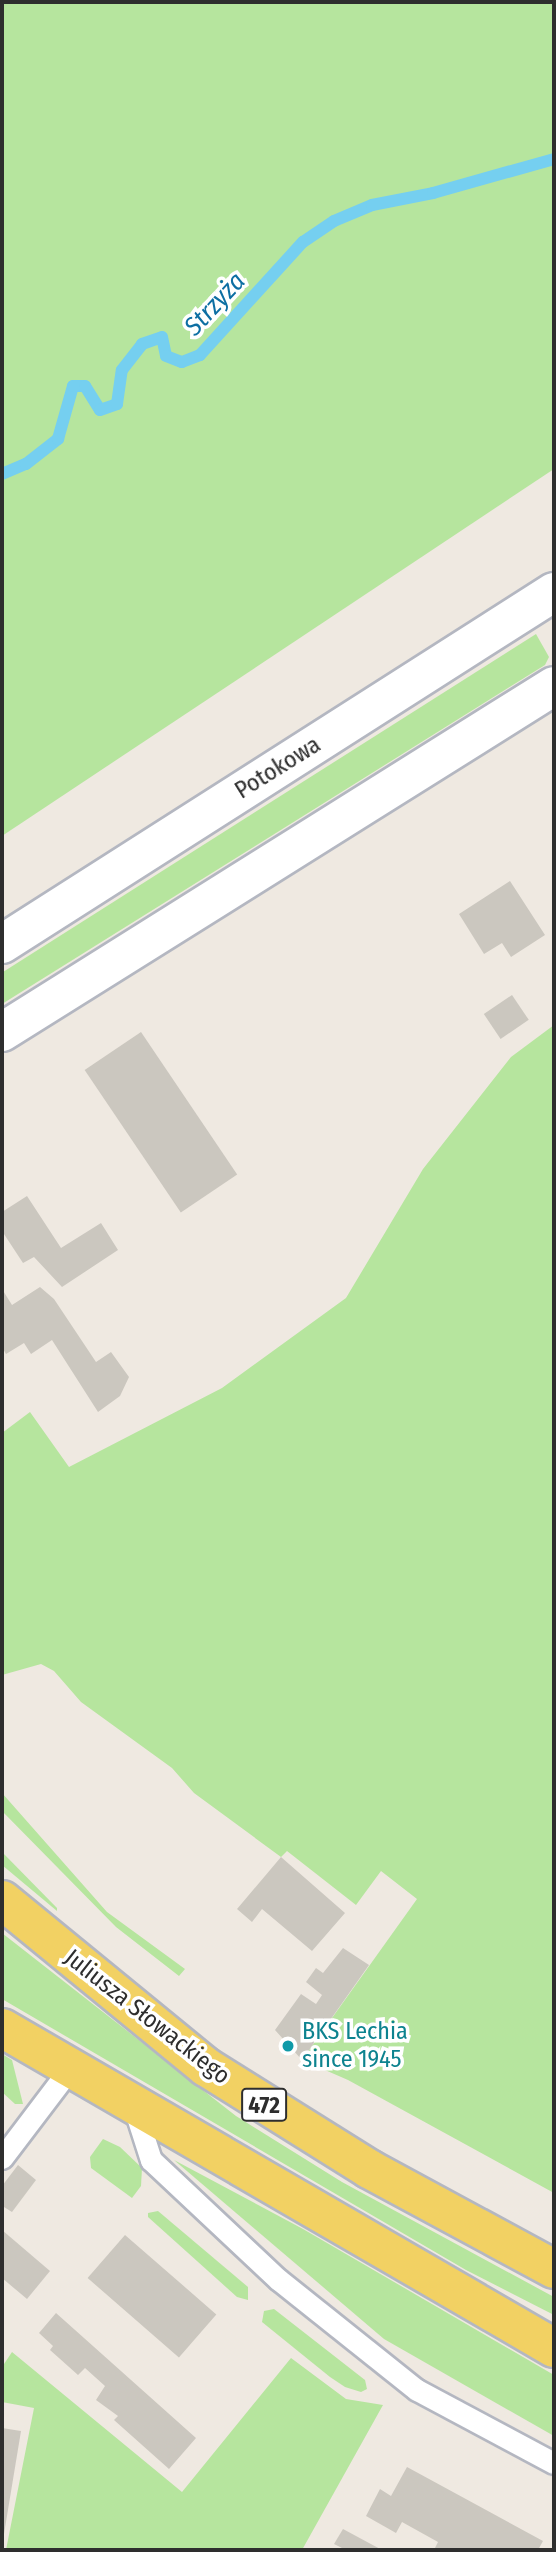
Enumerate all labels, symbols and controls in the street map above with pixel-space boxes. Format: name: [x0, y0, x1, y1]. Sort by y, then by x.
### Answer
water label: Strzyża: [178, 266, 252, 342]
street label: Potokowa: [230, 731, 326, 805]
street label: Juliusza Słowackiego: [58, 1943, 236, 2091]
place label: BKS Lechia since 1945: [302, 2018, 408, 2074]
marker: BKS Lechia since 1945: [280, 2038, 296, 2054]
road number: 472: [240, 2086, 288, 2124]

